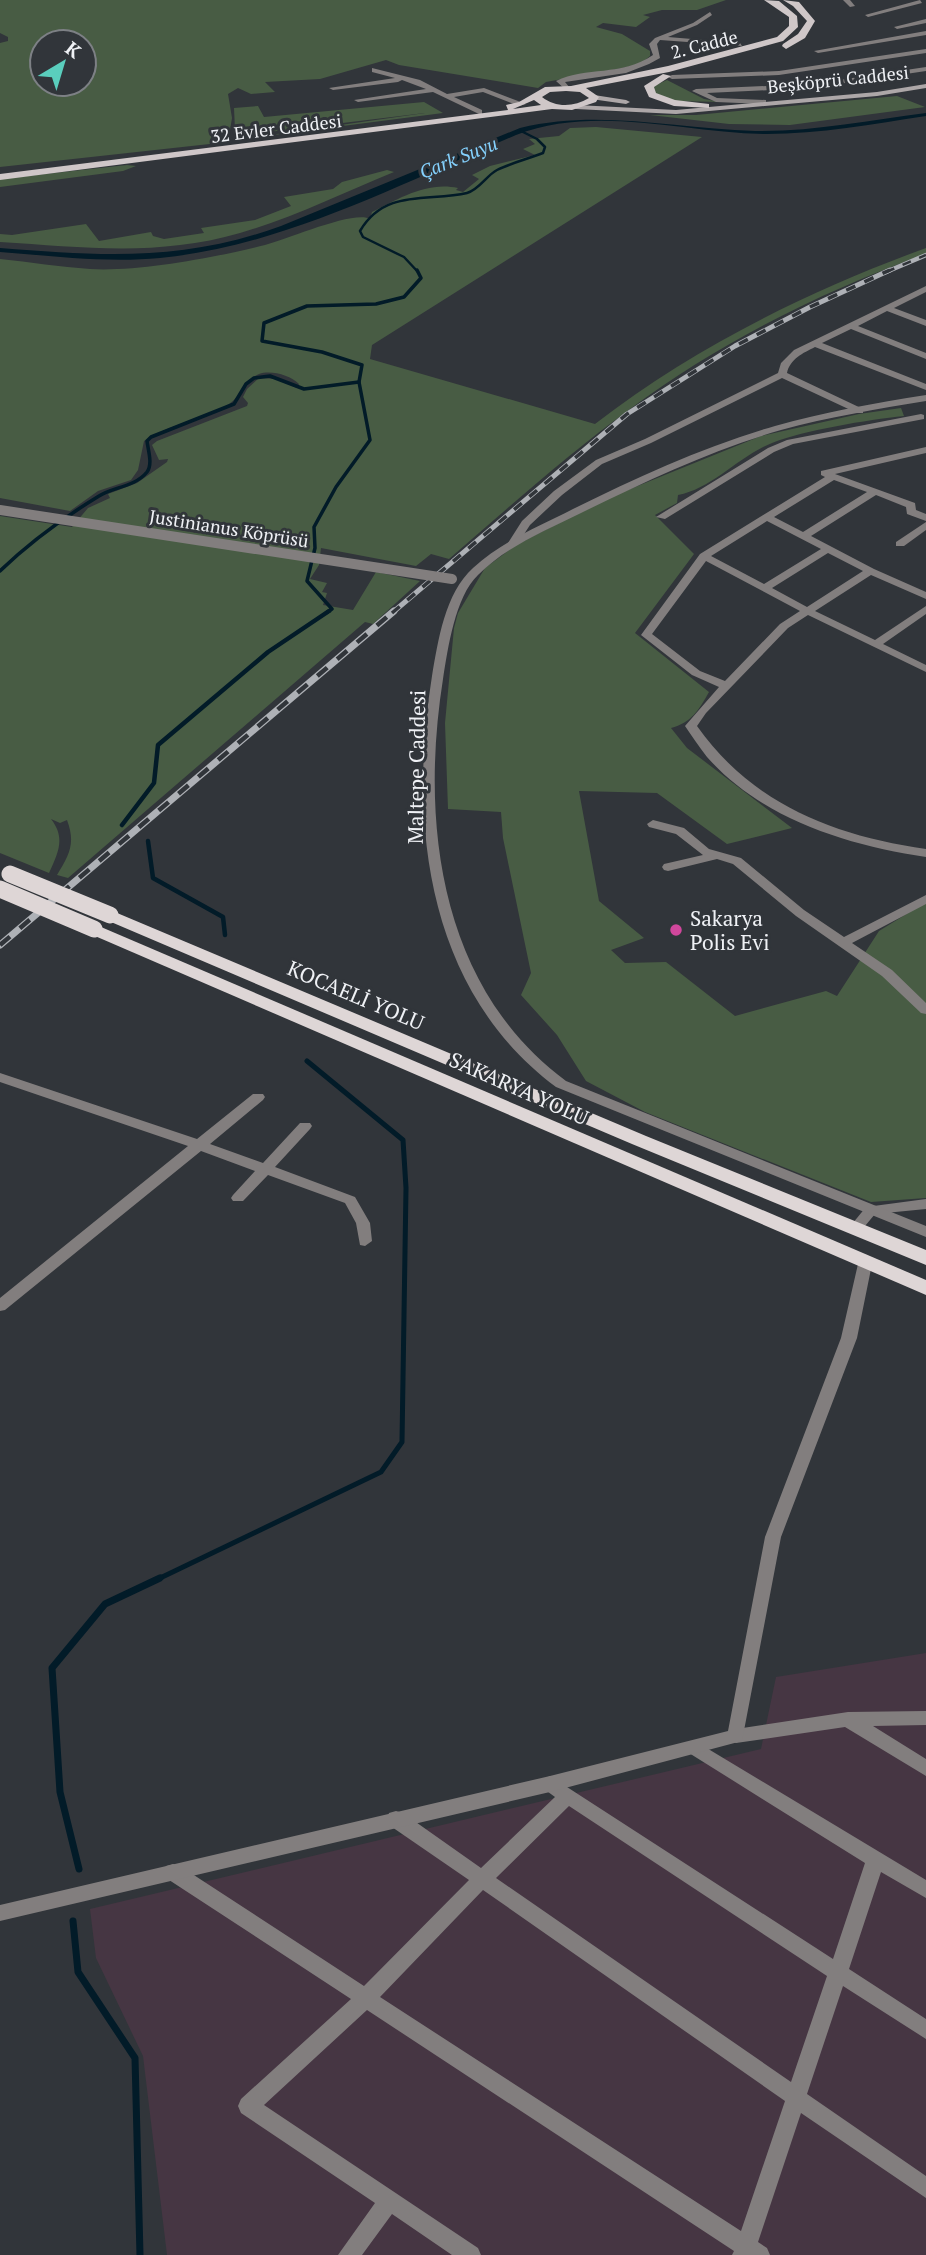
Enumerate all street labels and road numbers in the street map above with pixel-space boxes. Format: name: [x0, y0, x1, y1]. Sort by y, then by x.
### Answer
street label: 2. Cadde: [668, 24, 740, 64]
street label: Beşköprü Caddesi: [766, 60, 910, 98]
street label: 32 Evler Caddesi: [209, 108, 343, 148]
street label: Justinianus Köprüsü: [148, 504, 310, 552]
street label: Maltepe Caddesi: [401, 690, 431, 844]
street label: KOCAELİ YOLU: [283, 954, 429, 1036]
street label: SAKARYA YOLU: [445, 1045, 593, 1131]

